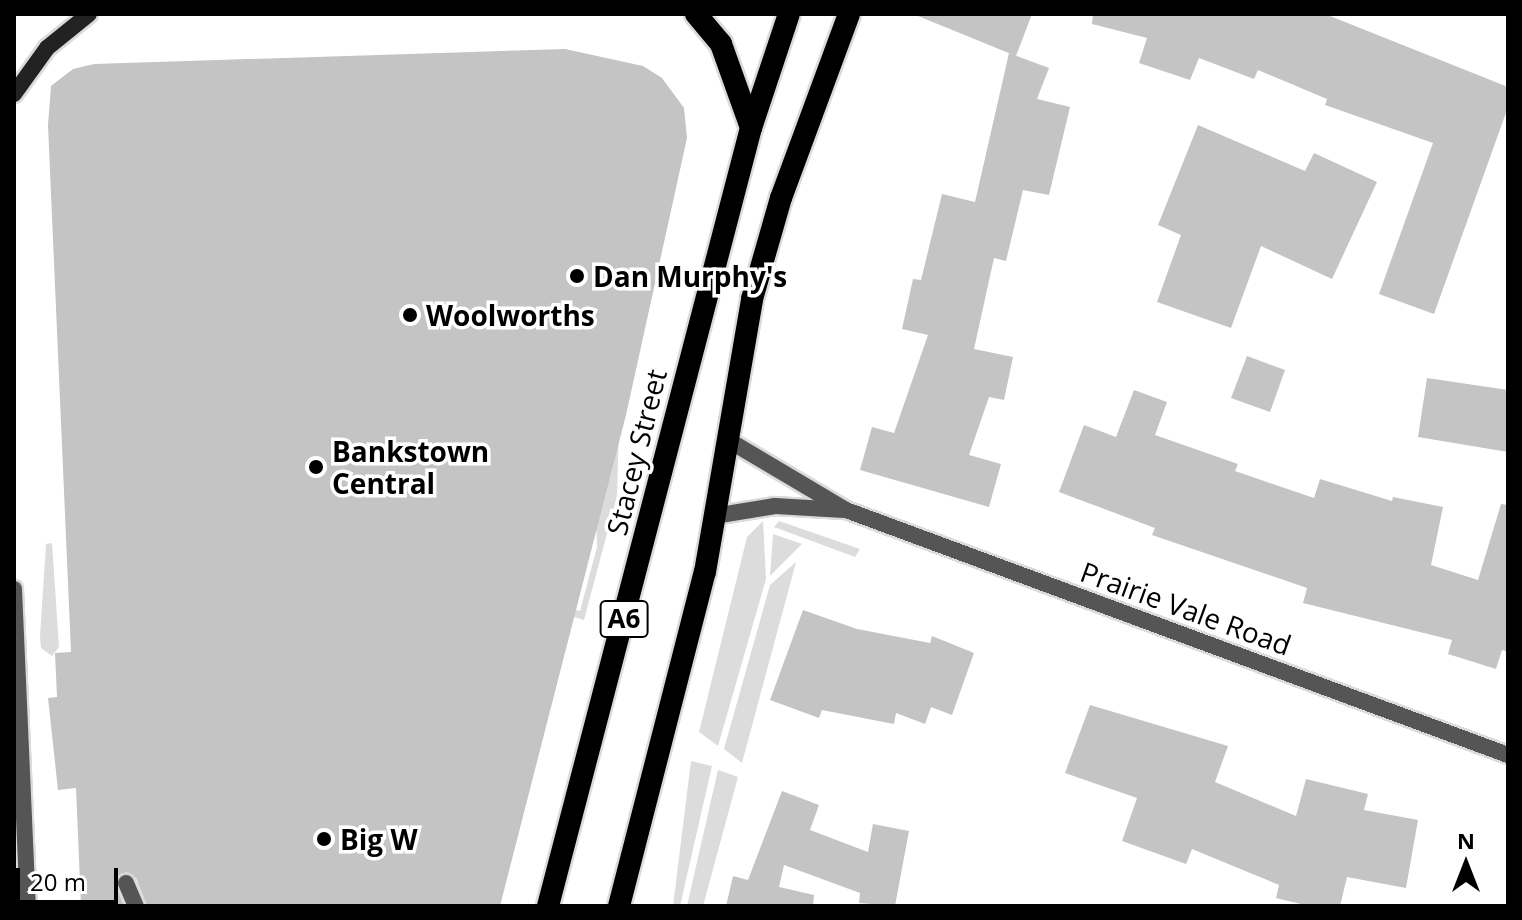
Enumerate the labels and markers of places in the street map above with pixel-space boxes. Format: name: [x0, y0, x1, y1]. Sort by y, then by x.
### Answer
place label: Dan Murphy's: [593, 259, 787, 293]
marker: Dan Murphy's: [568, 267, 586, 285]
place label: Woolworths: [426, 298, 595, 332]
marker: Woolworths: [401, 306, 419, 324]
place label: Bankstown Central: [332, 434, 489, 500]
marker: Bankstown Central: [307, 458, 325, 476]
place label: Big W: [340, 822, 418, 856]
marker: Big W: [315, 830, 333, 848]

